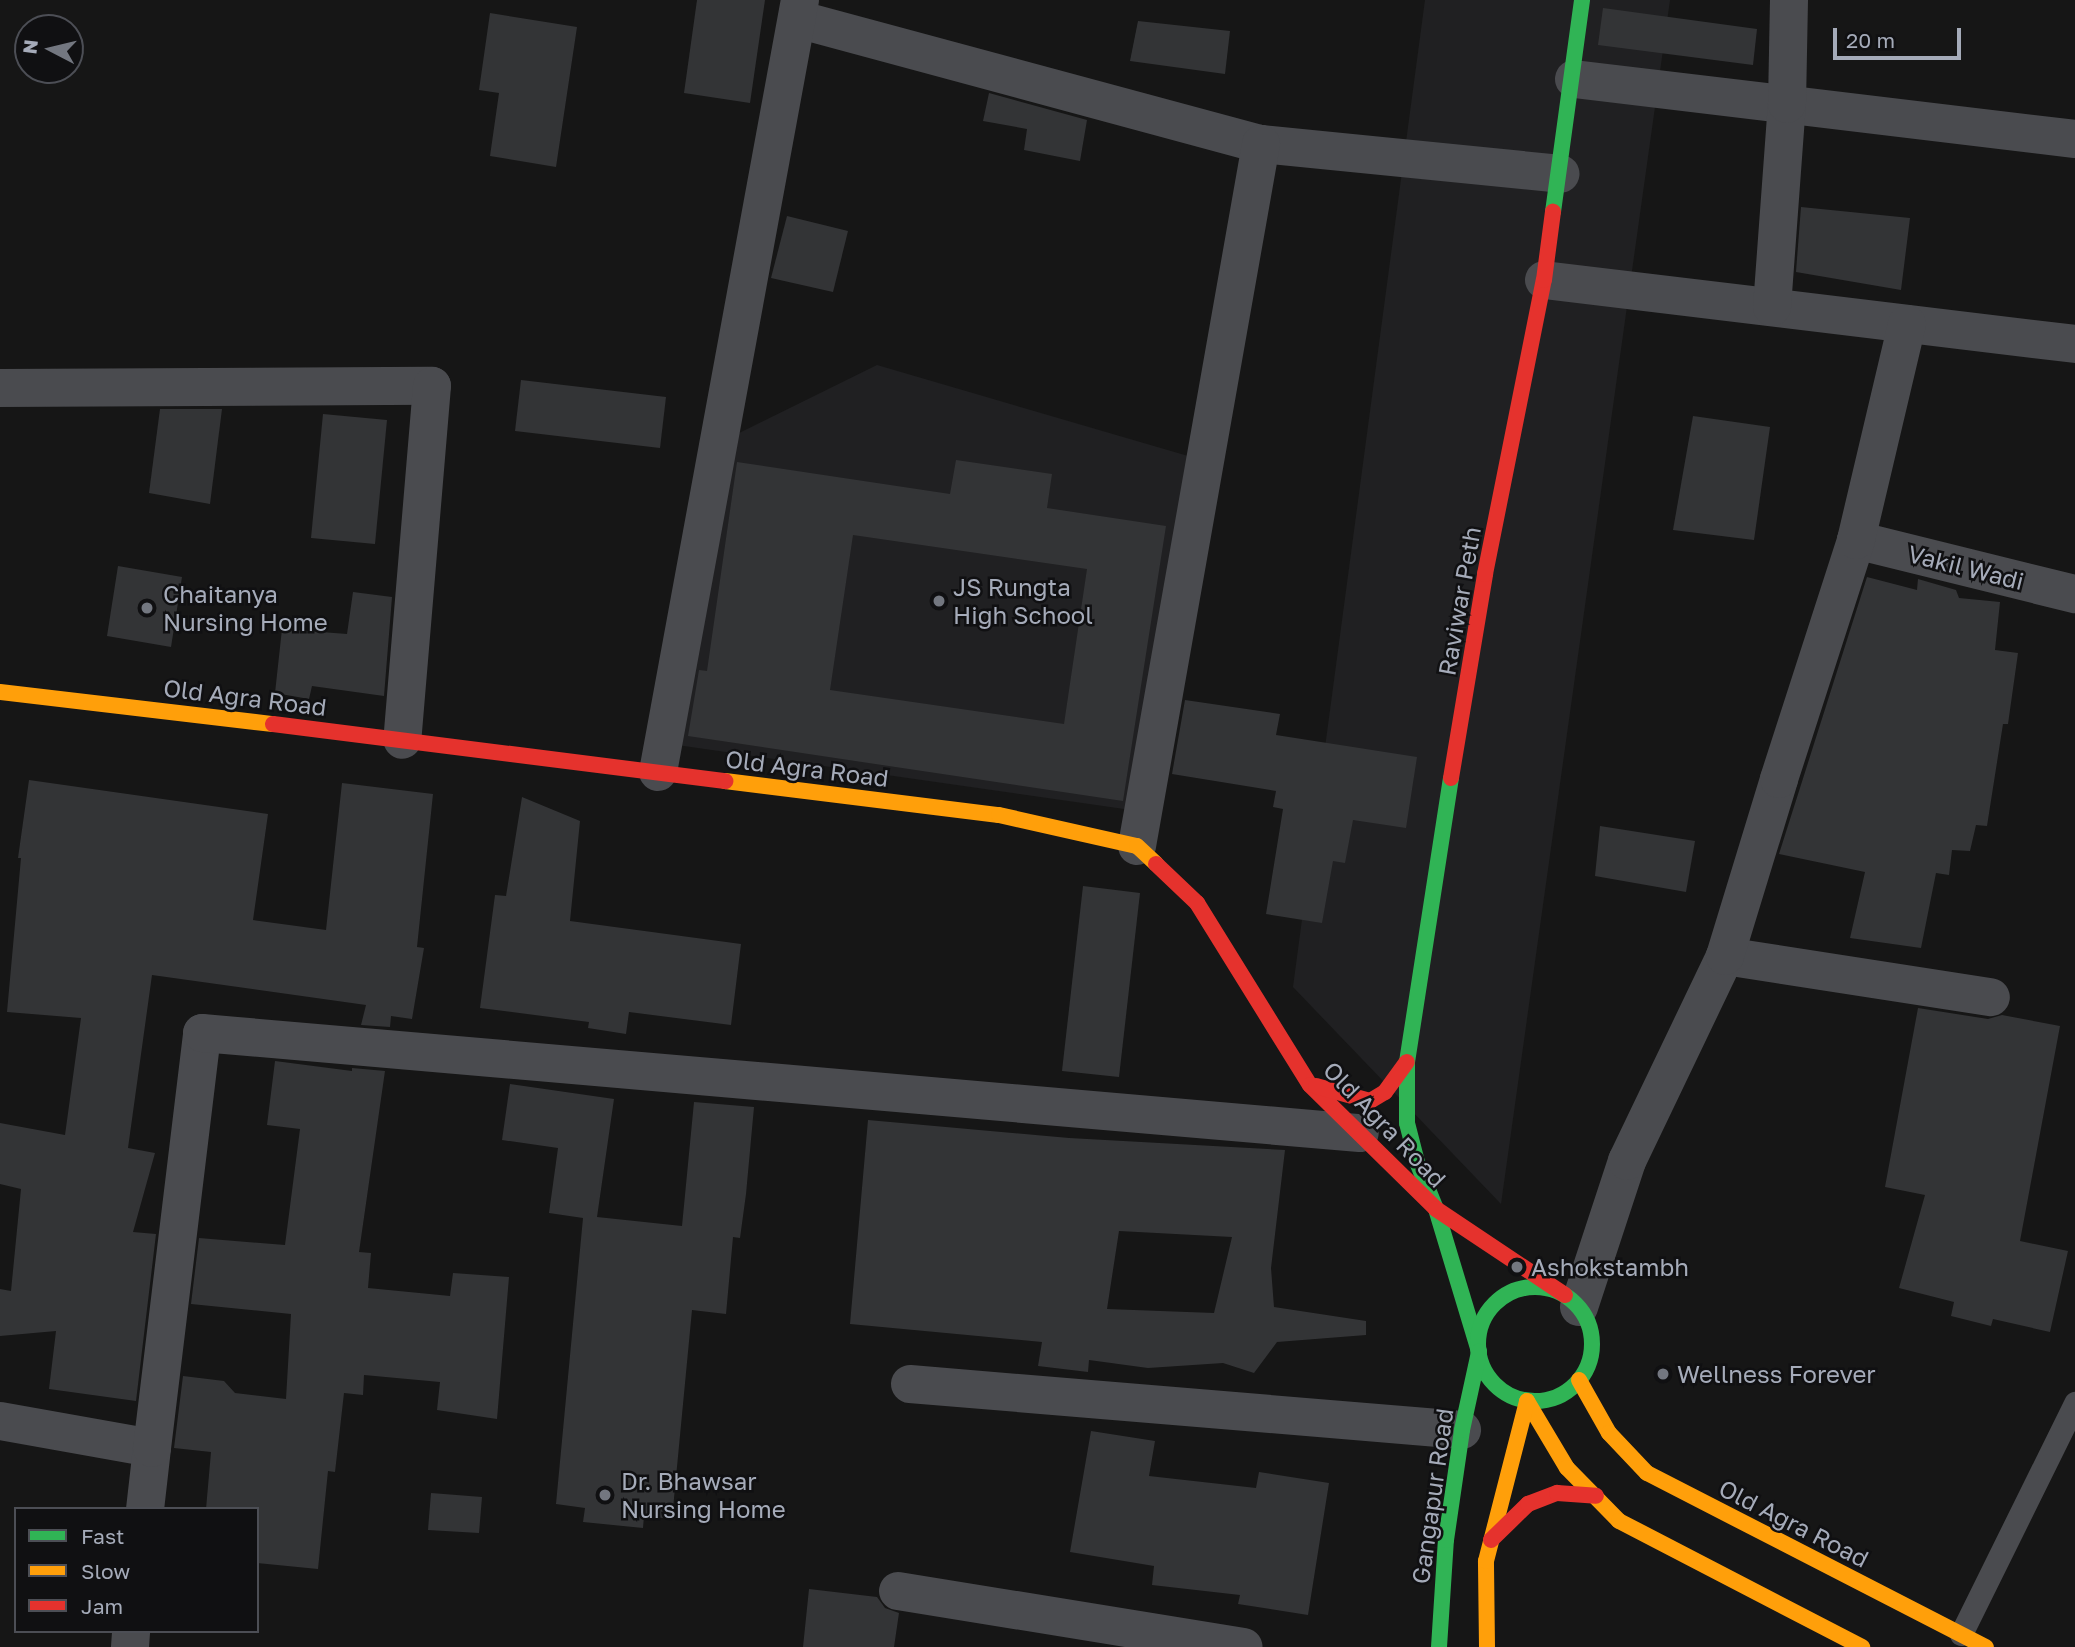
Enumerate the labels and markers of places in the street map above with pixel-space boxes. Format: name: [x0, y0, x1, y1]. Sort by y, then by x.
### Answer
place label: JS Rungta High School: [953, 573, 1093, 629]
place label: Chaitanya Nursing Home: [163, 580, 328, 636]
marker: JS Rungta High School: [931, 593, 947, 609]
marker: Chaitanya Nursing Home: [137, 598, 157, 618]
place label: Ashokstambh: [1531, 1253, 1689, 1281]
marker: Ashokstambh: [1509, 1259, 1525, 1275]
place label: Wellness Forever: [1677, 1360, 1876, 1388]
marker: Wellness Forever: [1655, 1366, 1671, 1382]
place label: Dr. Bhawsar Nursing Home: [621, 1467, 786, 1523]
marker: Dr. Bhawsar Nursing Home: [595, 1485, 615, 1505]

